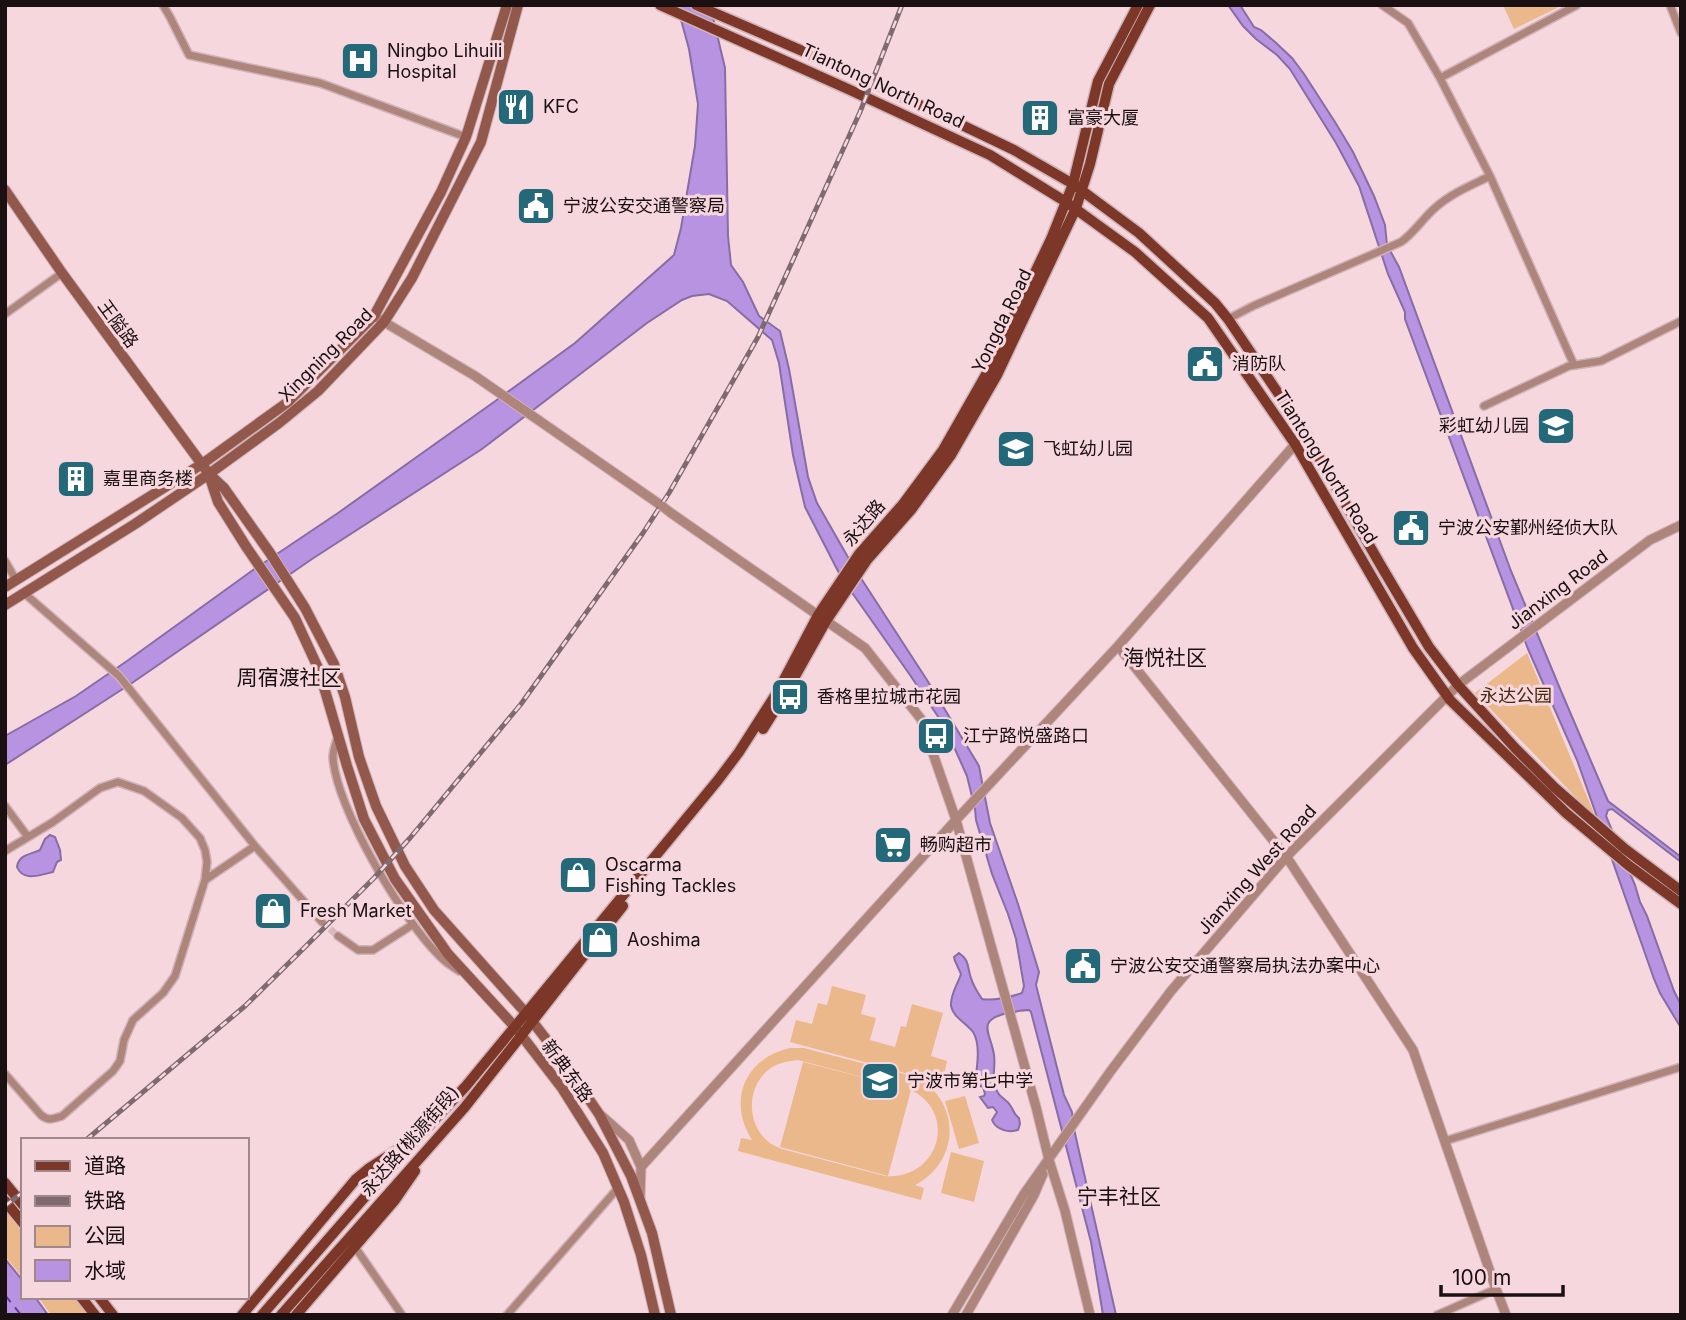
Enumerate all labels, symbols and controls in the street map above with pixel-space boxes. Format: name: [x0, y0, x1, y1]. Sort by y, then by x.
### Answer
street label: Tiantong North Road: [799, 39, 968, 132]
hospital icon: Ningbo Lihuili Hospital: [339, 40, 381, 82]
place label: Ningbo Lihuili Hospital: [387, 40, 502, 82]
restaurant icon: KFC: [495, 86, 537, 128]
place label: KFC: [543, 96, 579, 117]
building icon: 富豪大厦: [1019, 97, 1061, 139]
place label: 富豪大厦: [1067, 107, 1139, 128]
public building icon: 宁波公安交通警察局: [515, 185, 557, 227]
place label: 宁波公安交通警察局: [563, 195, 725, 216]
street label: Yongda Road: [967, 265, 1036, 376]
street label: 王隘路: [94, 296, 143, 352]
street label: Xingning Road: [275, 304, 377, 406]
public building icon: 消防队: [1184, 343, 1226, 385]
place label: 消防队: [1232, 353, 1286, 374]
street label: Tiantong North Road: [1271, 386, 1382, 547]
school or university icon: 彩虹幼儿园: [1535, 405, 1577, 447]
place label: 彩虹幼儿园: [1439, 415, 1529, 436]
school or university icon: 飞虹幼儿园: [995, 428, 1037, 470]
place label: 飞虹幼儿园: [1043, 438, 1133, 459]
building icon: 嘉里商务楼: [55, 458, 97, 500]
place label: 嘉里商务楼: [103, 468, 193, 489]
street label: 永达路: [838, 495, 889, 550]
public building icon: 宁波公安鄞州经侦大队: [1390, 507, 1432, 549]
place label: 宁波公安鄞州经侦大队: [1438, 517, 1618, 538]
street label: Jianxing Road: [1504, 545, 1612, 634]
district label: 海悦社区: [1123, 645, 1207, 670]
district label: 周宿渡社区: [237, 665, 342, 690]
bus stop icon: 香格里拉城市花园: [769, 676, 811, 718]
park label: 永达公园: [1480, 685, 1552, 706]
place label: 香格里拉城市花园: [817, 686, 961, 707]
bus stop icon: 江宁路悦盛路口: [915, 715, 957, 757]
place label: 江宁路悦盛路口: [963, 725, 1089, 746]
street label: Jianxing West Road: [1193, 800, 1320, 939]
supermarket icon: 畅购超市: [872, 824, 914, 866]
place label: 畅购超市: [920, 834, 992, 855]
shop icon: Oscarma Fishing Tackles: [557, 854, 599, 896]
place label: Oscarma Fishing Tackles: [605, 854, 736, 896]
shop icon: Fresh Market: [252, 890, 294, 932]
place label: Fresh Market: [300, 900, 412, 921]
shop icon: Aoshima: [579, 919, 621, 961]
place label: Aoshima: [627, 929, 701, 950]
public building icon: 宁波公安交通警察局执法办案中心: [1062, 945, 1104, 987]
place label: 宁波公安交通警察局执法办案中心: [1110, 955, 1380, 976]
street label: 新典东路: [538, 1035, 597, 1106]
school or university icon: 宁波市第七中学: [859, 1060, 901, 1102]
place label: 宁波市第七中学: [907, 1070, 1033, 1091]
street label: 永达路(桃源街段): [356, 1081, 463, 1200]
legend: [21, 1138, 248, 1299]
text: 道路: [84, 1153, 126, 1178]
district label: 宁丰社区: [1077, 1184, 1161, 1209]
text: 铁路: [84, 1188, 126, 1213]
text: 公园: [84, 1223, 126, 1248]
scale bar: [1441, 1254, 1564, 1298]
text: 水域: [84, 1258, 126, 1283]
text: 100 m: [1452, 1265, 1511, 1290]

